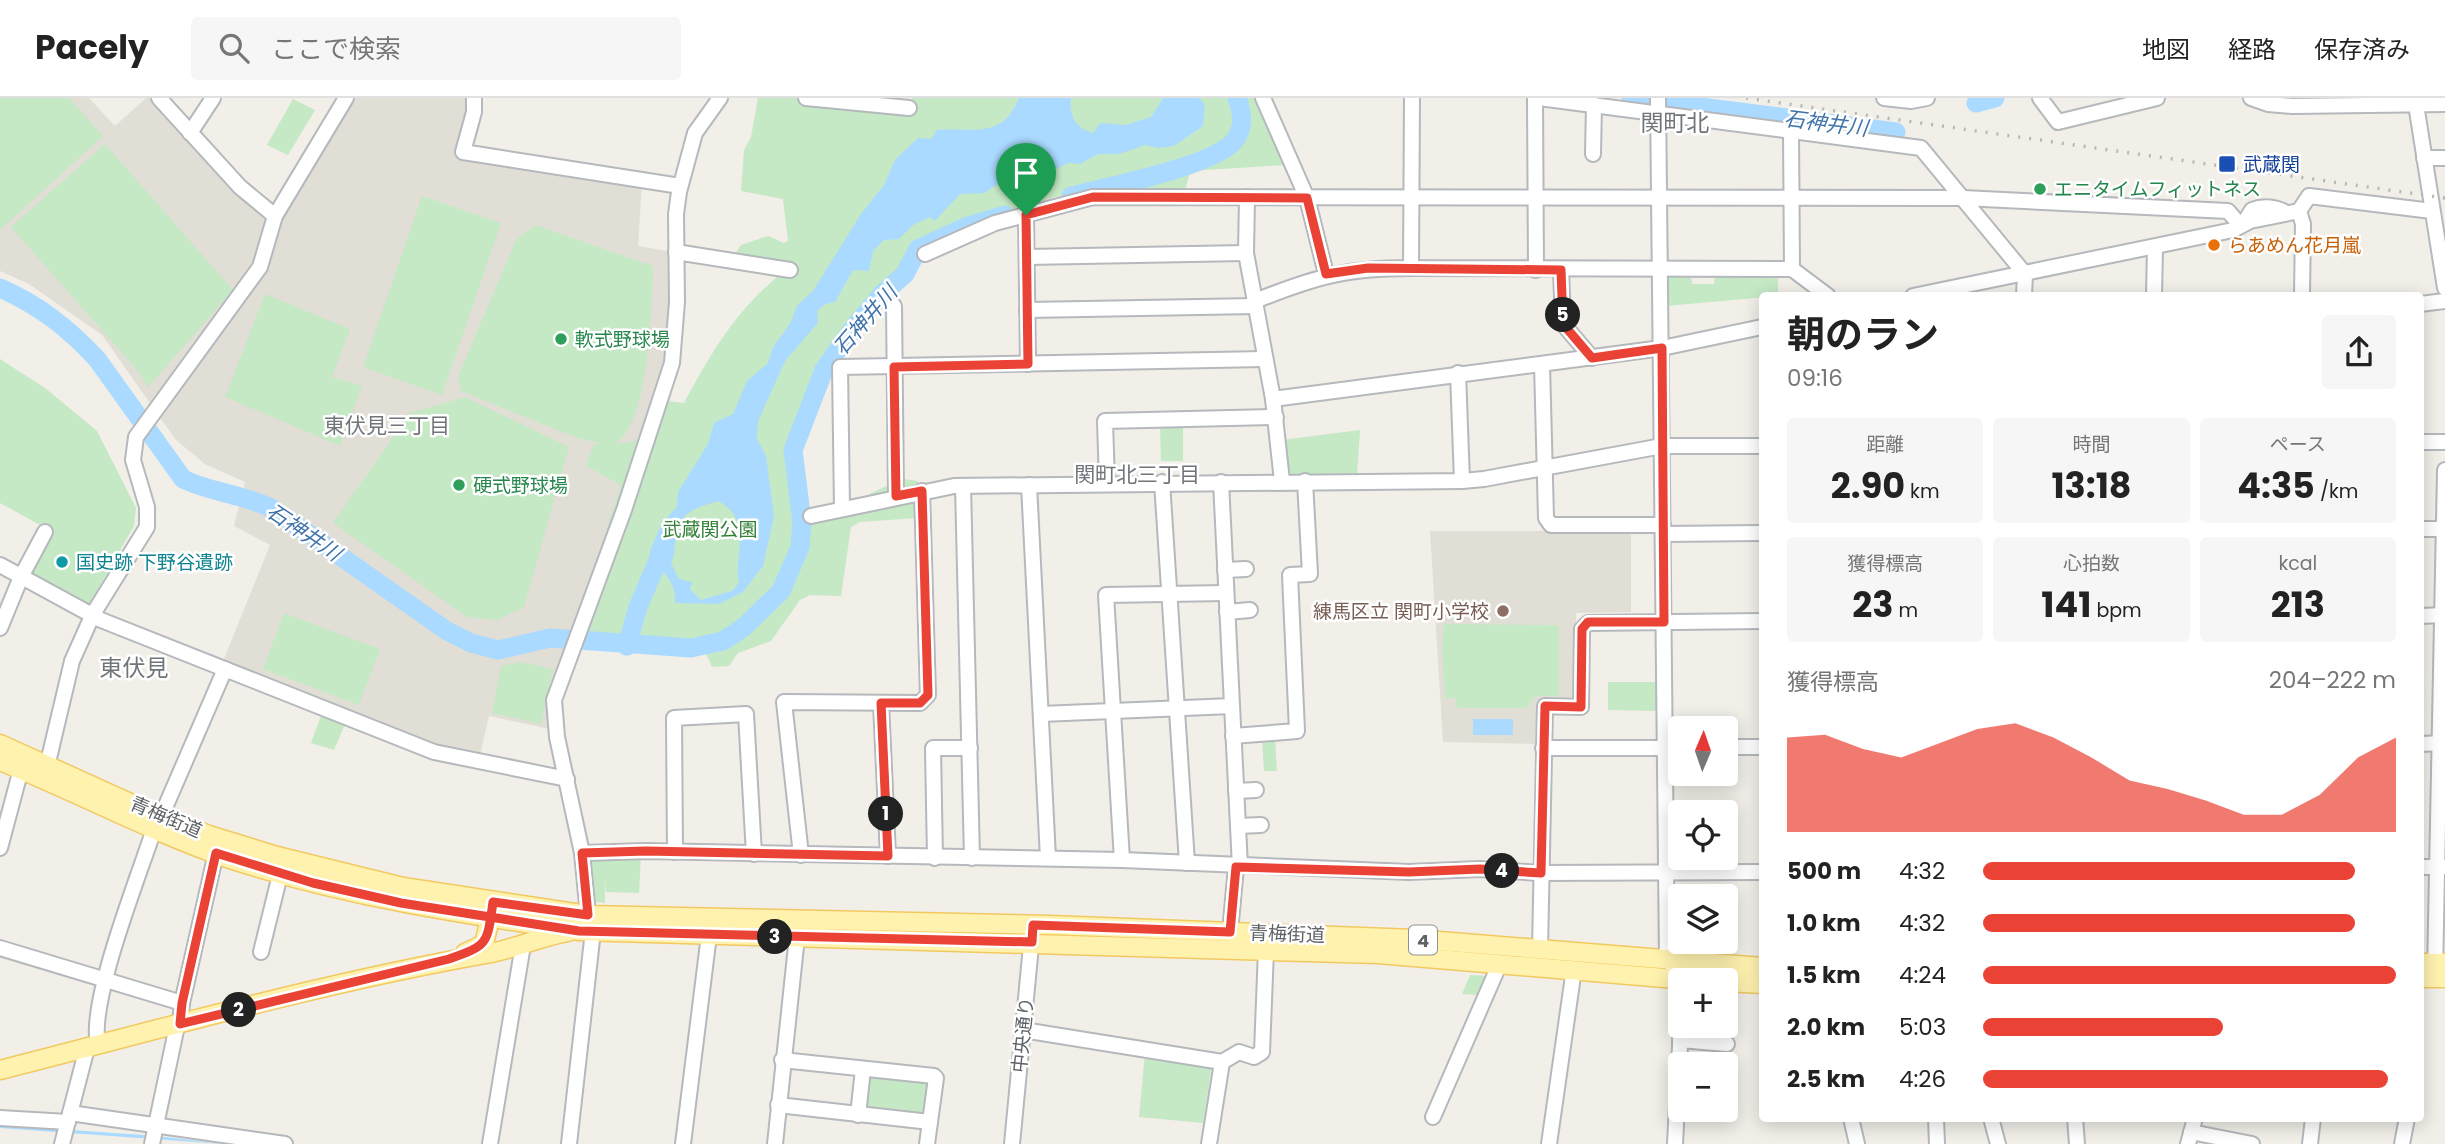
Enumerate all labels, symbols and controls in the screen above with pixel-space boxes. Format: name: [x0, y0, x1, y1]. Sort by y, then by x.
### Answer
search box: [191, 17, 681, 80]
text: Pacely: [35, 24, 149, 71]
icon: search: [215, 29, 253, 67]
text: ここで検索: [271, 31, 401, 67]
text: 地図: [2142, 33, 2190, 66]
text: 経路: [2228, 33, 2276, 66]
text: 保存済み: [2314, 33, 2410, 66]
water label: 石神井川: [1783, 103, 1871, 143]
district label: 関町北: [1641, 107, 1710, 139]
pin: [996, 143, 1056, 215]
place label: 武蔵関: [2243, 151, 2300, 178]
icon: arrive: [1007, 154, 1045, 192]
marker: 武蔵関: [2217, 154, 2237, 174]
place label: エニタイムフィットネス: [2054, 176, 2261, 203]
marker: エニタイムフィットネス: [2032, 181, 2048, 197]
place label: らあめん花月嵐: [2228, 232, 2361, 259]
marker: らあめん花月嵐: [2206, 237, 2222, 253]
water label: 石神井川: [827, 277, 905, 361]
pin: 5: [1546, 298, 1580, 332]
text: 5: [1556, 301, 1569, 328]
text: 朝のラン: [1787, 308, 1939, 361]
button: share: [2322, 315, 2396, 389]
place label: 軟式野球場: [575, 326, 670, 353]
marker: 軟式野球場: [553, 331, 569, 347]
text: 09:16: [1787, 362, 1843, 394]
district label: 東伏見三丁目: [324, 411, 450, 440]
text: 距離: [1866, 431, 1904, 458]
text: 時間: [2072, 431, 2111, 458]
text: ペース: [2270, 431, 2326, 458]
district label: 関町北三丁目: [1074, 460, 1200, 489]
text: 2.90: [1831, 461, 1905, 510]
text: 13:18: [2051, 461, 2132, 510]
text: 4:35: [2237, 461, 2315, 510]
place label: 硬式野球場: [473, 472, 568, 499]
marker: 硬式野球場: [451, 477, 467, 493]
text: km: [1905, 478, 1939, 505]
text: /km: [2315, 478, 2358, 505]
water label: 石神井川: [261, 496, 349, 569]
park label: 武蔵関公園: [662, 516, 758, 543]
place label: 国史跡 下野谷遺跡: [76, 549, 233, 576]
text: 獲得標高: [1847, 550, 1923, 577]
text: 心拍数: [2063, 550, 2120, 577]
text: kcal: [2278, 550, 2317, 577]
marker: 国史跡 下野谷遺跡: [54, 554, 70, 570]
text: 23: [1852, 580, 1893, 629]
text: 141: [2041, 580, 2091, 629]
text: 213: [2271, 580, 2325, 629]
text: m: [1893, 597, 1918, 624]
text: bpm: [2091, 597, 2142, 624]
place label: 練馬区立 関町小学校: [1313, 598, 1489, 625]
marker: 練馬区立 関町小学校: [1495, 603, 1511, 619]
district label: 東伏見: [100, 652, 169, 684]
text: 204–222 m: [2269, 664, 2396, 696]
text: 獲得標高: [1787, 666, 1879, 698]
north arrow: [1668, 716, 1738, 786]
map controls: [1668, 716, 1738, 1122]
street label: 青梅街道: [126, 790, 206, 844]
pin: 1: [868, 796, 903, 832]
text: 1: [882, 800, 889, 827]
button: locate: [1668, 800, 1738, 870]
pin: 4: [1484, 854, 1520, 888]
text: 500 m: [1787, 855, 1861, 887]
text: 4:32: [1899, 855, 1945, 887]
text: 4: [1495, 857, 1508, 884]
button: layers: [1668, 884, 1738, 954]
text: 1.0 km: [1787, 907, 1861, 939]
text: 4:32: [1899, 907, 1945, 939]
street label: 青梅街道: [1249, 919, 1325, 949]
pin: 3: [758, 920, 792, 954]
text: 3: [769, 923, 780, 950]
road number: 4: [1409, 926, 1437, 954]
text: 1.5 km: [1787, 959, 1861, 991]
text: 4:24: [1899, 959, 1946, 991]
button: +: [1668, 968, 1738, 1038]
pin: 2: [222, 992, 256, 1028]
text: 2: [233, 996, 244, 1023]
street label: 中央通り: [1006, 996, 1040, 1074]
text: 2.0 km: [1787, 1011, 1865, 1043]
text: 5:03: [1899, 1011, 1946, 1043]
button: −: [1668, 1052, 1738, 1122]
text: 2.5 km: [1787, 1063, 1865, 1095]
text: 4:26: [1899, 1063, 1946, 1095]

